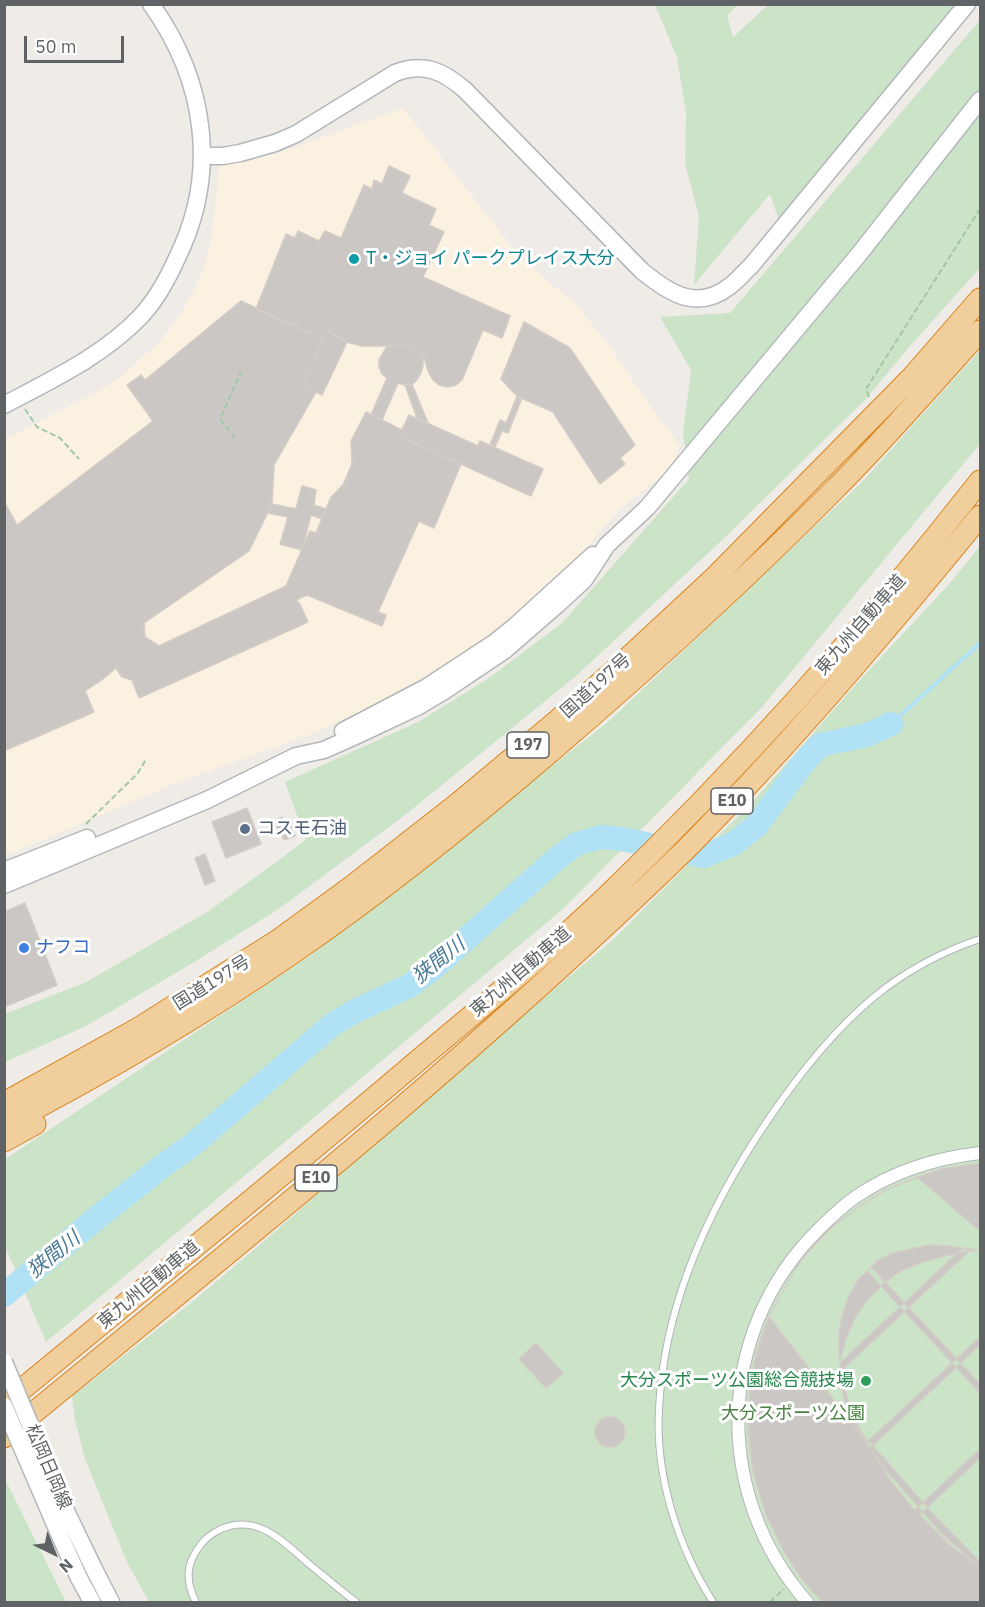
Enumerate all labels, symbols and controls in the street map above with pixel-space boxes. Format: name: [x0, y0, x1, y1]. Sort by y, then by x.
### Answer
scale bar: [27, 24, 128, 62]
text: 50 m: [35, 35, 77, 58]
place label: T・ジョイ パークプレイス大分: [366, 248, 615, 270]
marker: T・ジョイ パークプレイス大分: [347, 252, 361, 266]
street label: 東九州自動車道: [812, 570, 910, 680]
street label: 国道197号: [557, 649, 635, 723]
road number: 197: [507, 732, 549, 758]
road number: E10: [711, 788, 753, 814]
place label: コスモ石油: [257, 818, 347, 840]
marker: コスモ石油: [238, 822, 252, 836]
street label: 東九州自動車道: [466, 923, 576, 1021]
water label: 狭間川: [408, 933, 470, 989]
place label: ナフコ: [36, 937, 90, 959]
marker: ナフコ: [17, 941, 31, 955]
street label: 国道197号: [170, 951, 254, 1015]
road number: E10: [295, 1165, 337, 1191]
water label: 狭間川: [23, 1227, 85, 1283]
street label: 東九州自動車道: [94, 1236, 204, 1334]
place label: 大分スポーツ公園総合競技場: [620, 1370, 854, 1392]
marker: 大分スポーツ公園総合競技場: [859, 1374, 873, 1388]
park label: 大分スポーツ公園: [721, 1403, 865, 1425]
street label: 松岡日岡線: [20, 1421, 76, 1513]
north arrow: [24, 1523, 84, 1583]
text: N: [55, 1555, 77, 1577]

